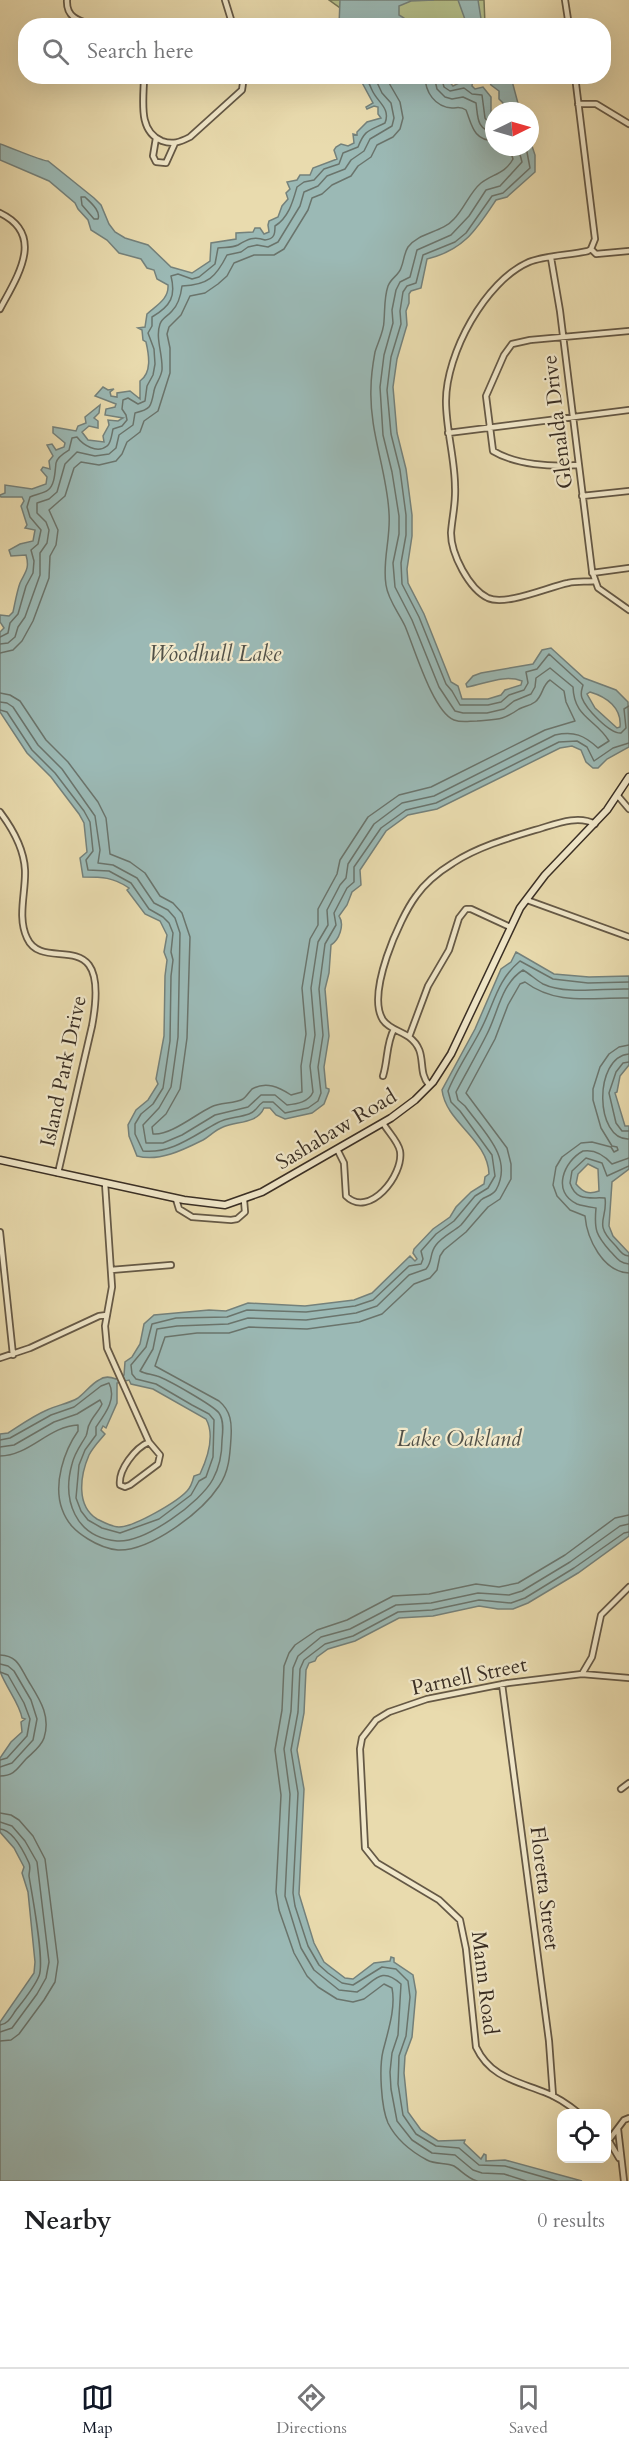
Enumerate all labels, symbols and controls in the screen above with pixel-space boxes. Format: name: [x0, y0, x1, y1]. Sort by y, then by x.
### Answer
search box: [18, 18, 611, 84]
icon: search: [39, 35, 72, 68]
text: Search here: [87, 36, 194, 66]
north arrow: [485, 102, 539, 156]
street label: Glenalda Drive: [535, 353, 580, 490]
water label: Woodhull Lake: [149, 639, 282, 669]
street label: Island Park Drive: [33, 993, 94, 1150]
street label: Sashabaw Road: [270, 1082, 402, 1177]
water label: Lake Oakland: [397, 1424, 523, 1454]
street label: Parnell Street: [409, 1650, 530, 1703]
street label: Floretta Street: [523, 1825, 567, 1952]
street label: Mann Road: [464, 1929, 505, 2037]
map controls: [557, 2109, 611, 2163]
button: locate: [557, 2109, 611, 2163]
text: Nearby: [24, 2203, 112, 2238]
text: 0 results: [537, 2207, 605, 2234]
tab: Map: [81, 2381, 114, 2439]
tab: Directions: [276, 2381, 347, 2439]
tab: Saved: [509, 2381, 548, 2439]

